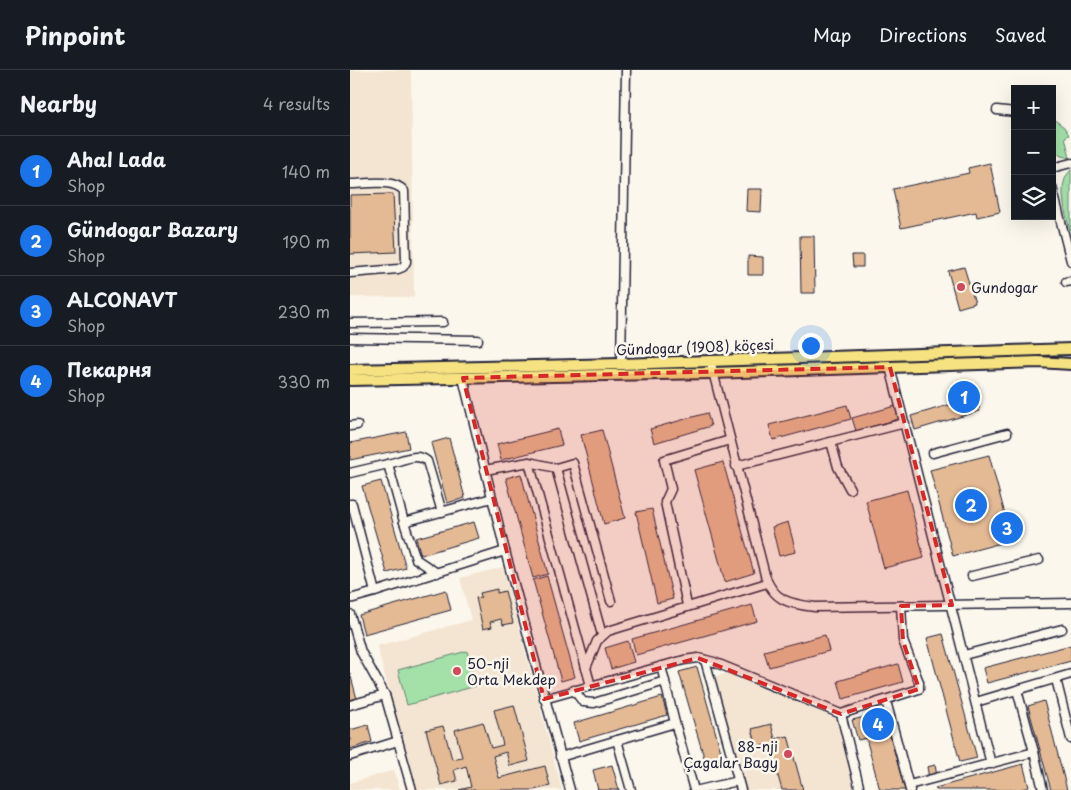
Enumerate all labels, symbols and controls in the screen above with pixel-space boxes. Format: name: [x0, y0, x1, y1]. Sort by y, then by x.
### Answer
text: Pinpoint: [25, 17, 126, 53]
text: Map: [813, 21, 851, 48]
text: Directions: [879, 21, 967, 48]
text: Saved: [995, 21, 1046, 48]
map controls: [1011, 85, 1056, 220]
button: +: [1011, 85, 1056, 130]
text: Nearby: [20, 87, 97, 119]
text: 4 results: [263, 91, 330, 115]
button: −: [1011, 130, 1056, 175]
text: Ahal Lada: [67, 145, 166, 173]
text: 1: [32, 159, 40, 183]
text: 140 m: [282, 159, 330, 183]
text: Shop: [67, 173, 105, 197]
button: layers: [1011, 175, 1056, 220]
text: Gündogar Bazary: [67, 215, 238, 243]
text: 2: [30, 229, 42, 253]
text: 190 m: [282, 229, 330, 253]
text: Shop: [67, 243, 105, 267]
place label: Gundogar: [971, 277, 1038, 298]
marker: Gundogar: [955, 281, 967, 293]
text: ALCONAVT: [67, 285, 177, 313]
text: 3: [31, 299, 41, 323]
text: 230 m: [278, 299, 330, 323]
text: Shop: [67, 313, 105, 337]
your location: [798, 333, 824, 359]
street label: Gündogar (1908) köçesi: [616, 334, 774, 360]
text: Пекарня: [67, 355, 152, 383]
text: 4: [31, 369, 41, 393]
text: 330 m: [277, 369, 330, 393]
pin: 1: [948, 378, 980, 416]
text: Shop: [67, 383, 105, 407]
pin: 2: [955, 486, 987, 524]
pin: 3: [991, 509, 1023, 547]
place label: 50-nji Orta Mekdep: [467, 653, 556, 690]
marker: 50-nji Orta Mekdep: [451, 665, 463, 677]
pin: 4: [862, 705, 894, 743]
place label: 88-nji Çagalar Bagy: [683, 736, 778, 773]
marker: 88-nji Çagalar Bagy: [782, 748, 794, 760]

